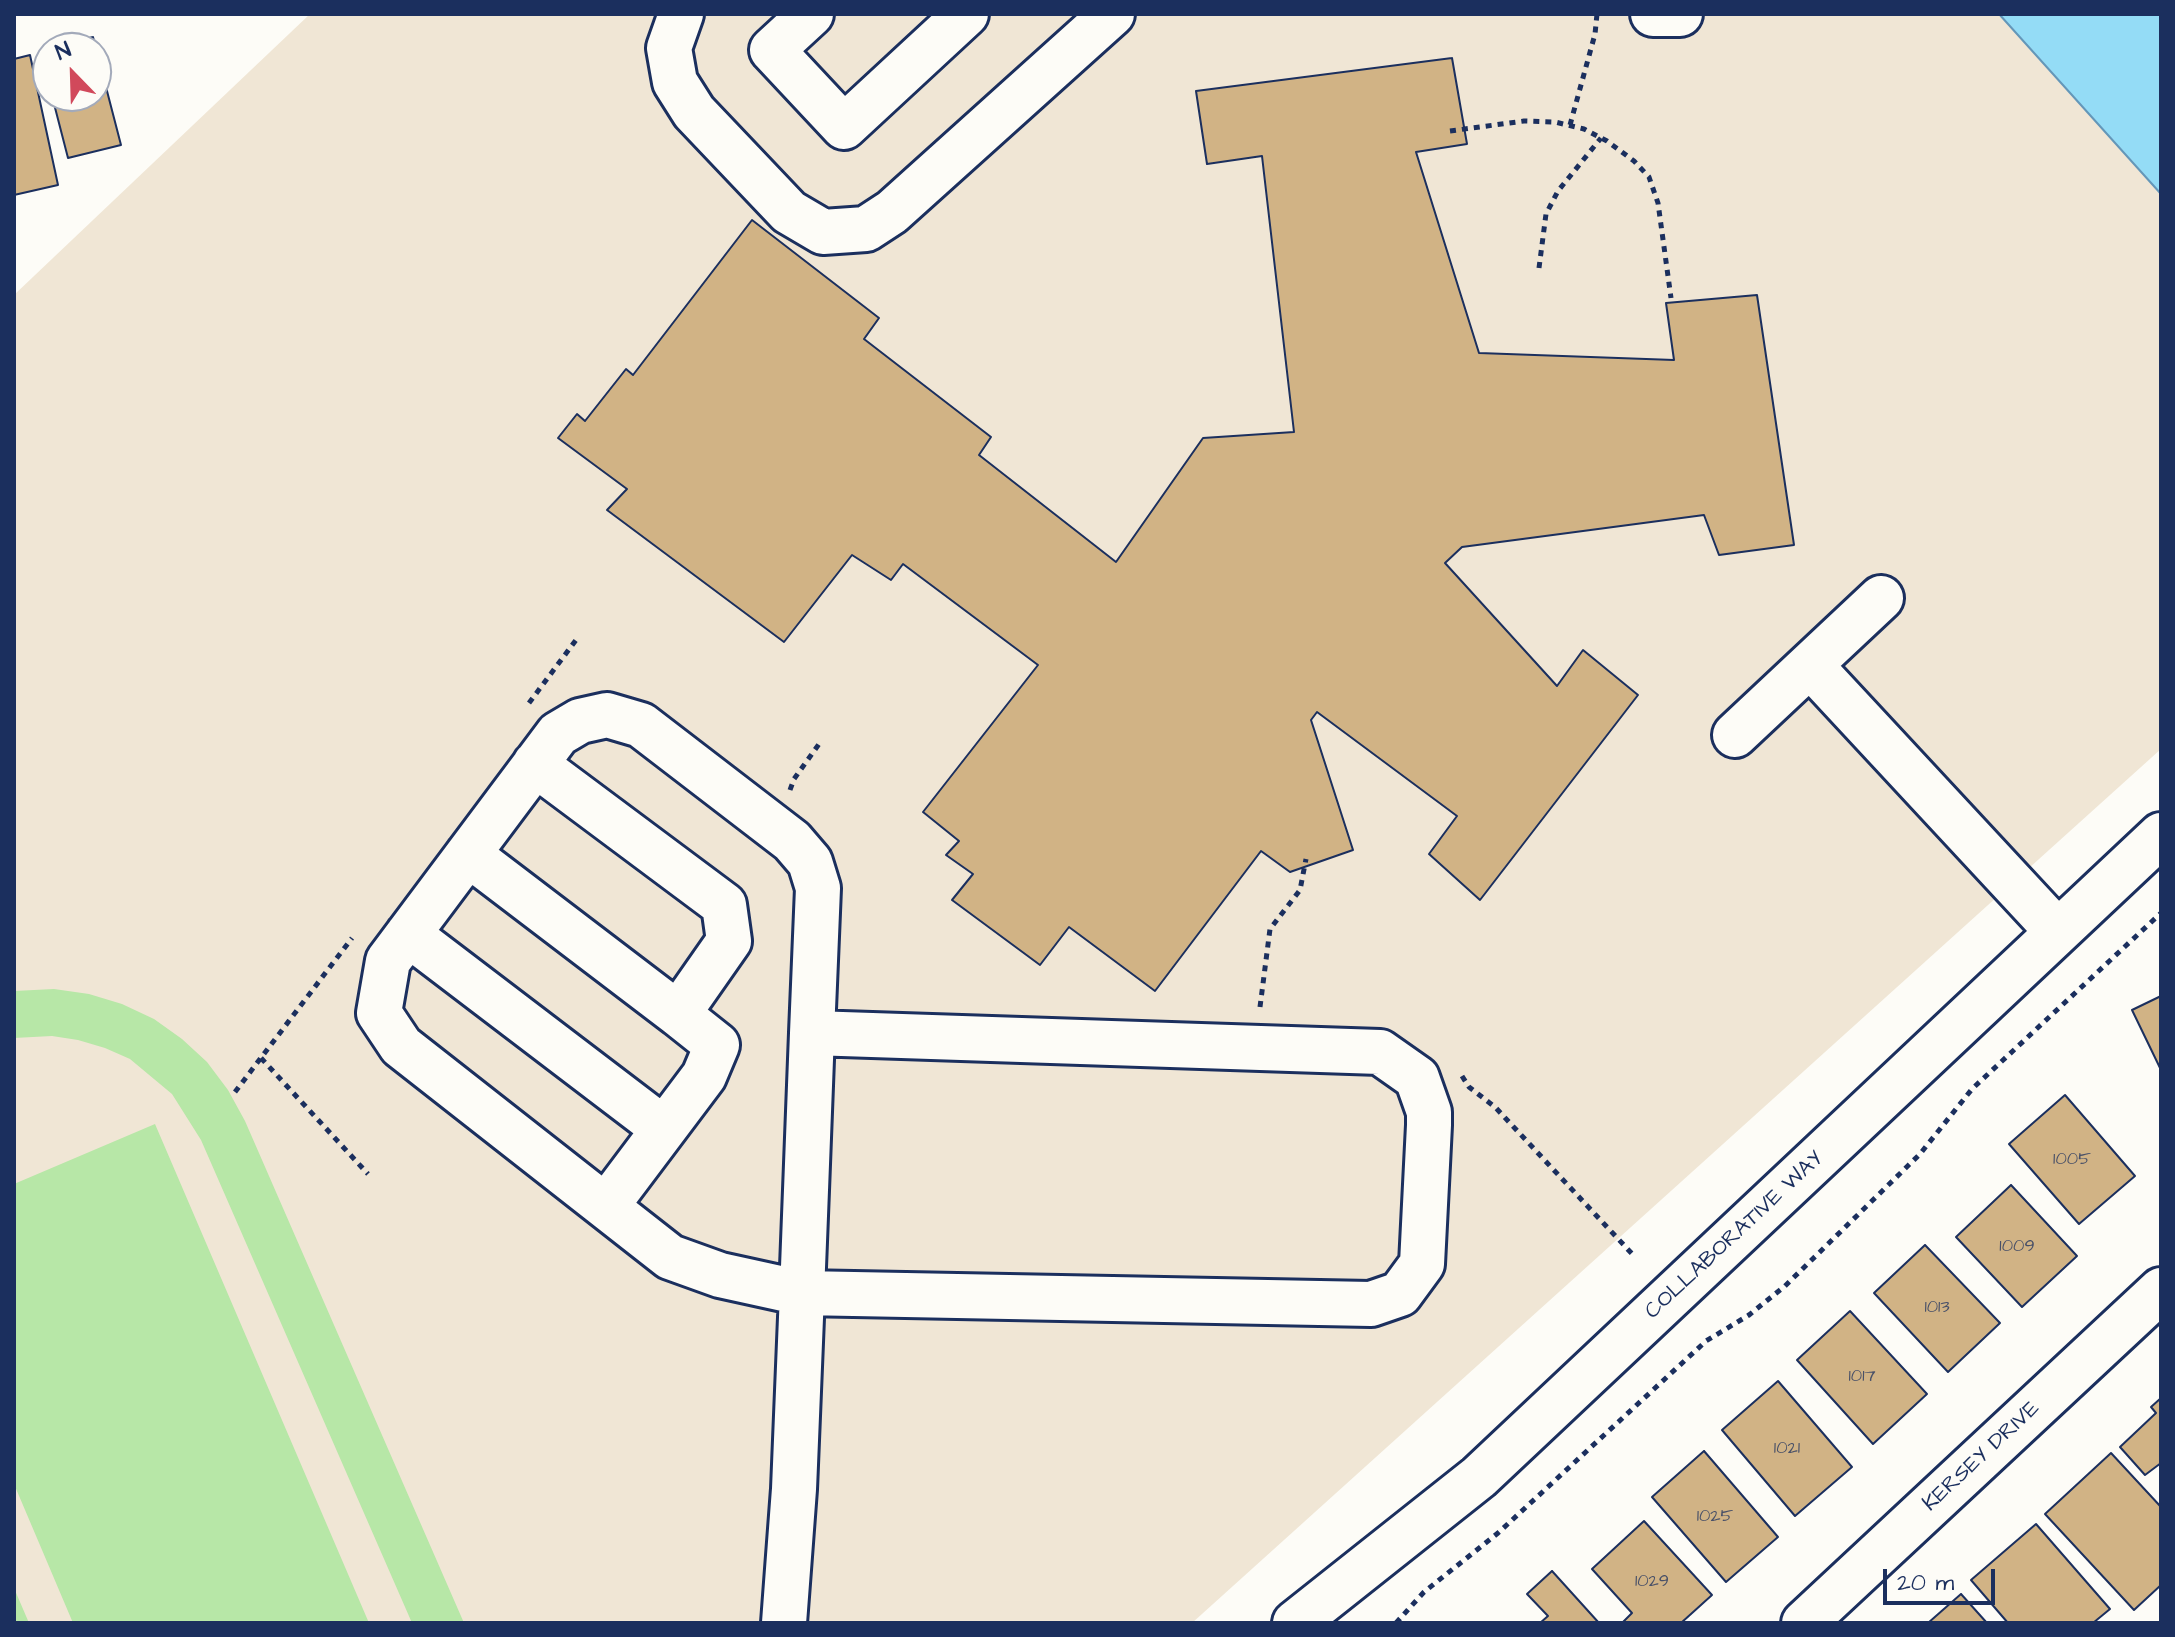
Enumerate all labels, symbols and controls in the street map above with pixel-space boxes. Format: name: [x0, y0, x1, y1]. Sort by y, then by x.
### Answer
north arrow: [32, 32, 112, 112]
text: N: [51, 34, 76, 68]
street label: COLLABORATIVE WAY: [1640, 1146, 1830, 1326]
house number: 1005: [2053, 1149, 2091, 1171]
house number: 1009: [1999, 1236, 2035, 1258]
house number: 1013: [1924, 1297, 1950, 1319]
house number: 1017: [1848, 1366, 1876, 1388]
street label: KERSEY DRIVE: [1918, 1396, 2046, 1518]
house number: 1021: [1774, 1438, 1800, 1460]
house number: 1025: [1697, 1506, 1733, 1528]
scale bar: [1887, 1553, 1999, 1603]
text: 20 m: [1897, 1566, 1954, 1600]
house number: 1029: [1635, 1571, 1669, 1593]

